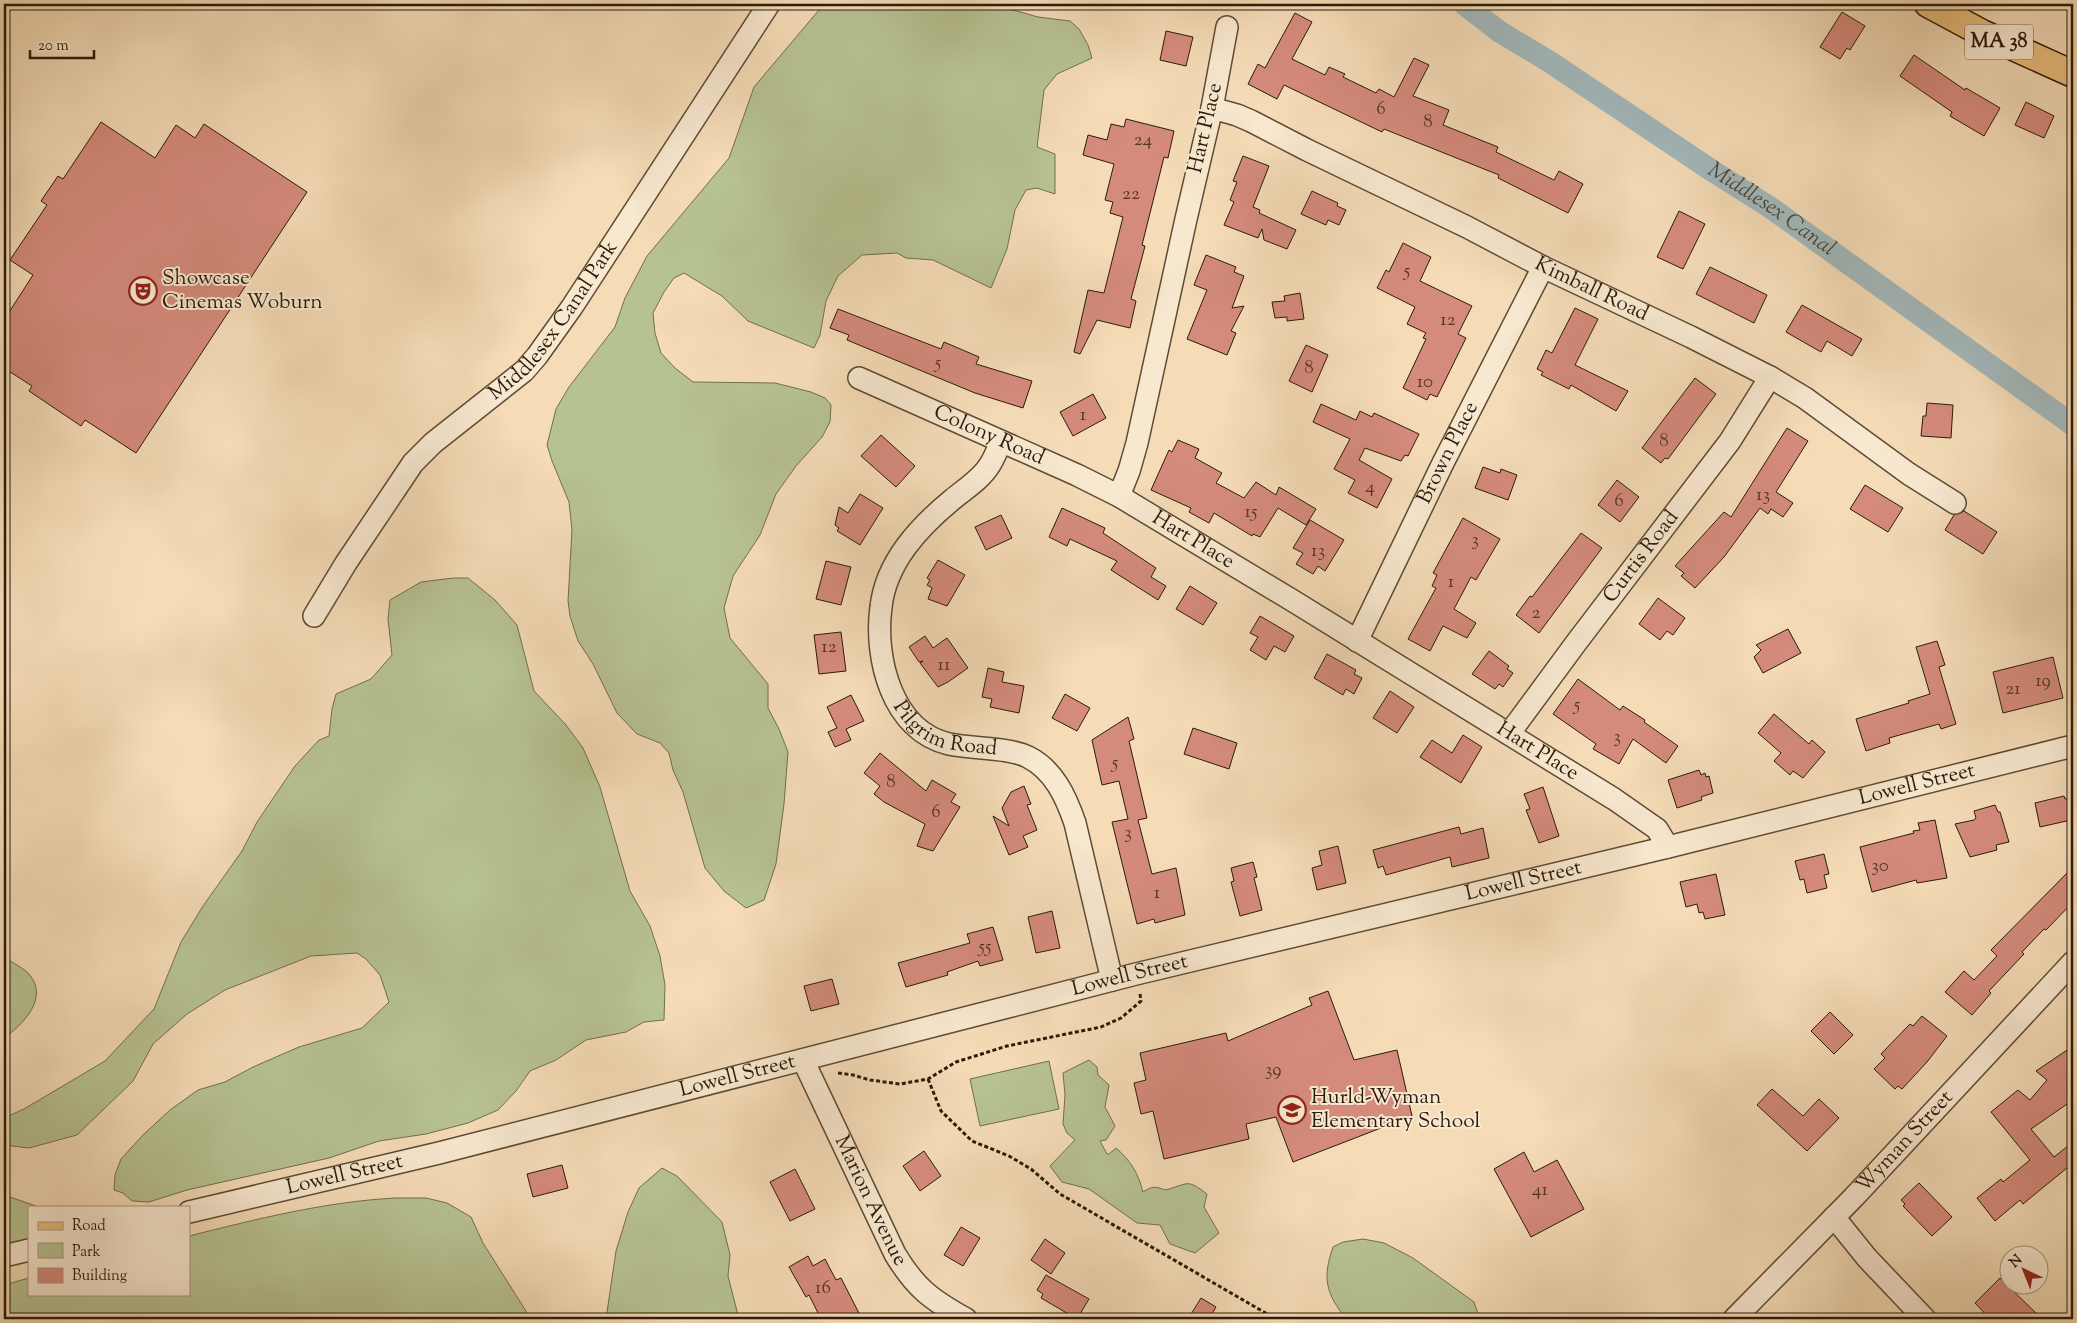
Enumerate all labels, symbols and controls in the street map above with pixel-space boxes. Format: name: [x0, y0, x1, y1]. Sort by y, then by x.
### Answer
road number: MA 38: [1965, 24, 2033, 60]
scale bar: [30, 28, 94, 60]
text: 20 m: [38, 36, 69, 57]
street label: Hart Place: [1181, 80, 1231, 176]
house number: 6: [1376, 96, 1386, 123]
house number: 8: [1423, 109, 1433, 136]
house number: 24: [1134, 127, 1153, 154]
water label: Middlesex Canal: [1701, 155, 1842, 265]
house number: 22: [1122, 181, 1140, 208]
street label: Middlesex Canal Park: [482, 235, 626, 408]
street label: Kimball Road: [1529, 250, 1653, 330]
house number: 5: [1403, 258, 1411, 285]
place label: Showcase Cinemas Woburn: [162, 264, 323, 318]
theatre icon: Showcase Cinemas Woburn: [128, 276, 158, 306]
house number: 12: [1440, 307, 1456, 334]
house number: 5: [934, 350, 942, 377]
house number: 8: [1304, 355, 1314, 382]
house number: 10: [1417, 369, 1433, 396]
street label: Brown Place: [1410, 397, 1487, 509]
street label: Colony Road: [928, 398, 1049, 474]
house number: 1: [1080, 402, 1087, 429]
house number: 8: [1659, 428, 1669, 455]
house number: 4: [1365, 474, 1375, 501]
house number: 13: [1756, 482, 1770, 509]
house number: 6: [1614, 488, 1624, 515]
house number: 15: [1245, 499, 1258, 526]
street label: Hart Place: [1146, 504, 1240, 577]
street label: Curtis Road: [1596, 504, 1687, 610]
house number: 3: [1471, 527, 1479, 554]
house number: 13: [1311, 538, 1325, 565]
house number: 1: [1448, 569, 1455, 596]
house number: 2: [1532, 600, 1541, 627]
house number: 12: [821, 634, 837, 661]
house number: 11: [938, 652, 951, 679]
house number: 19: [2035, 668, 2051, 695]
house number: 21: [2005, 676, 2021, 703]
house number: 5: [1573, 692, 1581, 719]
street label: Pilgrim Road: [885, 695, 999, 764]
street label: Hart Place: [1490, 715, 1584, 789]
house number: 3: [1613, 724, 1621, 751]
house number: 5: [1111, 750, 1119, 777]
street label: Lowell Street: [1856, 756, 1978, 814]
house number: 8: [886, 769, 896, 796]
house number: 6: [931, 799, 941, 826]
house number: 3: [1124, 820, 1132, 847]
street label: Lowell Street: [1462, 853, 1585, 910]
house number: 30: [1871, 853, 1889, 880]
house number: 1: [1154, 880, 1161, 907]
house number: 55: [977, 934, 992, 961]
street label: Lowell Street: [1068, 947, 1191, 1005]
street label: Lowell Street: [676, 1047, 799, 1106]
house number: 39: [1265, 1057, 1281, 1084]
place label: Hurld-Wyman Elementary School: [1311, 1083, 1481, 1137]
street label: Wyman Street: [1849, 1084, 1961, 1200]
school or university icon: Hurld-Wyman Elementary School: [1277, 1095, 1307, 1125]
street label: Marion Avenue: [826, 1131, 914, 1272]
street label: Lowell Street: [283, 1147, 406, 1203]
house number: 41: [1532, 1177, 1549, 1204]
legend: [28, 1206, 190, 1296]
text: Road: [72, 1216, 106, 1237]
text: Park: [72, 1242, 101, 1263]
north arrow: [2000, 1246, 2050, 1296]
text: N: [2006, 1251, 2027, 1273]
text: Building: [72, 1266, 127, 1287]
house number: 16: [815, 1275, 831, 1302]

